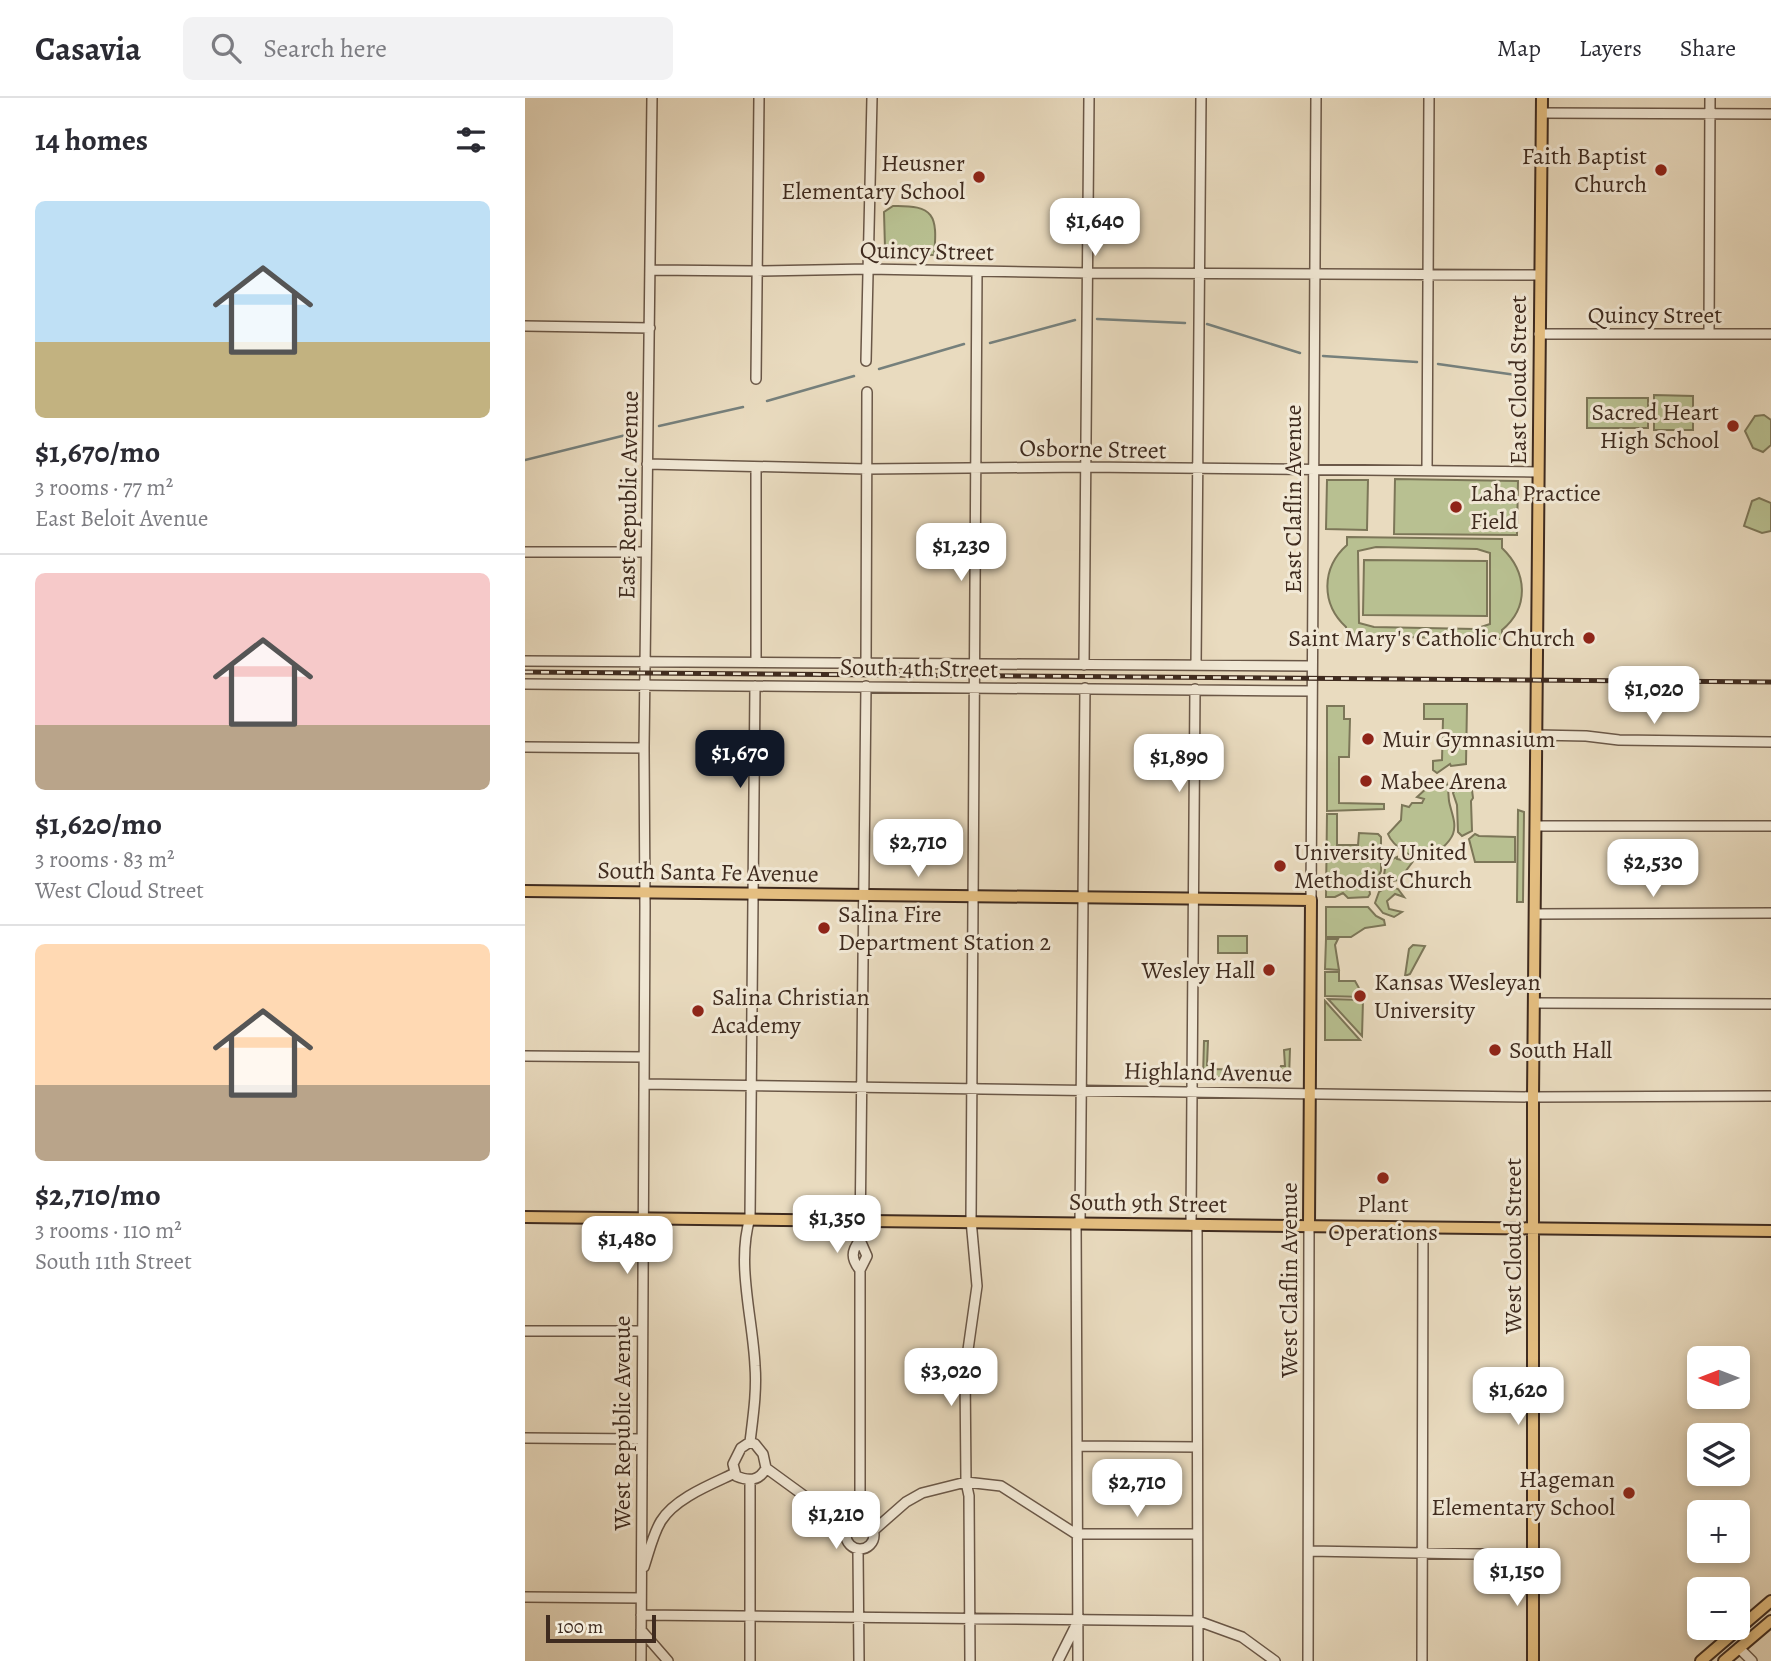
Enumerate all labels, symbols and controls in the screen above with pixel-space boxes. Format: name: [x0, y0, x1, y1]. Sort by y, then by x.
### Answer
search box: [183, 17, 673, 80]
text: Casavia: [35, 26, 141, 71]
icon: search: [207, 29, 245, 67]
text: Search here: [263, 31, 387, 66]
text: Map: [1497, 32, 1541, 64]
text: Layers: [1579, 32, 1642, 64]
text: Share: [1680, 32, 1736, 64]
text: 14 homes: [35, 120, 148, 160]
icon: filters: [452, 121, 490, 159]
place label: Faith Baptist Church: [1522, 140, 1647, 200]
place label: Heusner Elementary School: [781, 147, 965, 207]
marker: Faith Baptist Church: [1653, 162, 1669, 178]
marker: Heusner Elementary School: [971, 169, 987, 185]
pin: $1,640: [1038, 198, 1152, 258]
text: $1,640: [1066, 205, 1124, 236]
street label: Quincy Street: [860, 234, 994, 268]
icon: home: [200, 247, 326, 373]
street label: East Cloud Street: [1502, 295, 1534, 465]
street label: Quincy Street: [1588, 299, 1722, 331]
street label: East Republic Avenue: [610, 390, 646, 600]
place label: Sacred Heart High School: [1591, 396, 1719, 456]
street label: East Claflin Avenue: [1277, 404, 1309, 594]
marker: Sacred Heart High School: [1725, 418, 1741, 434]
text: $1,670/mo: [35, 432, 160, 472]
street label: Osborne Street: [1019, 432, 1167, 466]
text: 3 rooms · 77 m²: [35, 472, 173, 503]
place label: Laha Practice Field: [1470, 477, 1601, 537]
marker: Laha Practice Field: [1448, 499, 1464, 515]
text: East Beloit Avenue: [35, 503, 208, 534]
pin: $1,230: [904, 524, 1018, 583]
text: $1,230: [932, 530, 990, 561]
icon: home: [200, 619, 326, 745]
place label: Saint Mary's Catholic Church: [1288, 622, 1575, 654]
marker: Saint Mary's Catholic Church: [1581, 630, 1597, 646]
street label: South 4th Street: [840, 651, 998, 685]
pin: $1,020: [1597, 666, 1711, 726]
text: $1,020: [1624, 673, 1684, 704]
place label: Muir Gymnasium: [1382, 723, 1555, 755]
pin: $1,670: [683, 730, 797, 790]
marker: Muir Gymnasium: [1360, 731, 1376, 747]
pin: $1,890: [1122, 734, 1236, 794]
text: $1,670: [711, 737, 769, 768]
text: $1,890: [1150, 741, 1208, 772]
place label: Mabee Arena: [1380, 765, 1508, 797]
marker: Mabee Arena: [1358, 773, 1374, 789]
text: $1,620/mo: [35, 804, 162, 844]
pin: $2,710: [861, 820, 975, 879]
text: $2,710: [889, 826, 947, 857]
place label: University United Methodist Church: [1294, 836, 1472, 896]
pin: $2,530: [1596, 840, 1710, 899]
text: 3 rooms · 83 m²: [35, 844, 175, 875]
text: $2,530: [1623, 846, 1683, 877]
street label: South Santa Fe Avenue: [597, 854, 819, 890]
marker: University United Methodist Church: [1272, 858, 1288, 874]
text: West Cloud Street: [35, 875, 204, 906]
place label: Salina Fire Department Station 2: [838, 898, 1051, 958]
marker: Salina Fire Department Station 2: [816, 920, 832, 936]
place label: Wesley Hall: [1140, 954, 1255, 986]
marker: Wesley Hall: [1261, 962, 1277, 978]
place label: Kansas Wesleyan University: [1374, 966, 1541, 1026]
place label: Salina Christian Academy: [711, 981, 870, 1041]
marker: Kansas Wesleyan University: [1352, 988, 1368, 1004]
icon: home: [200, 990, 326, 1116]
marker: Salina Christian Academy: [690, 1003, 706, 1019]
place label: South Hall: [1509, 1034, 1612, 1066]
marker: South Hall: [1487, 1042, 1503, 1058]
street label: Highland Avenue: [1123, 1055, 1293, 1089]
street label: West Cloud Street: [1497, 1158, 1529, 1335]
marker: Plant Operations: [1375, 1170, 1391, 1186]
text: $2,710/mo: [35, 1175, 161, 1215]
street label: West Claflin Avenue: [1273, 1182, 1305, 1379]
street label: South 9th Street: [1069, 1186, 1227, 1220]
place label: Plant Operations: [1328, 1188, 1438, 1248]
pin: $1,350: [780, 1196, 894, 1255]
text: $1,350: [809, 1202, 865, 1233]
text: 3 rooms · 110 m²: [35, 1215, 182, 1246]
pin: $1,480: [570, 1216, 684, 1276]
text: $1,480: [598, 1223, 656, 1254]
text: South 11th Street: [35, 1246, 192, 1277]
street label: West Republic Avenue: [606, 1315, 638, 1532]
north arrow: [1687, 1346, 1750, 1409]
map controls: [1687, 1346, 1750, 1640]
pin: $3,020: [894, 1348, 1008, 1408]
text: $3,020: [920, 1355, 982, 1386]
pin: $1,620: [1461, 1368, 1575, 1427]
text: $1,620: [1489, 1374, 1547, 1405]
button: layers: [1687, 1423, 1750, 1486]
pin: $2,710: [1080, 1460, 1194, 1519]
place label: Hageman Elementary School: [1431, 1463, 1615, 1523]
text: $2,710: [1108, 1466, 1166, 1497]
marker: Hageman Elementary School: [1621, 1485, 1637, 1501]
pin: $1,210: [779, 1492, 893, 1551]
text: $1,210: [808, 1498, 864, 1529]
button: +: [1687, 1500, 1750, 1563]
pin: $1,150: [1460, 1548, 1574, 1608]
text: $1,150: [1490, 1555, 1544, 1586]
button: −: [1687, 1577, 1750, 1640]
scale bar: [546, 1612, 656, 1644]
text: 100 m: [557, 1614, 603, 1640]

